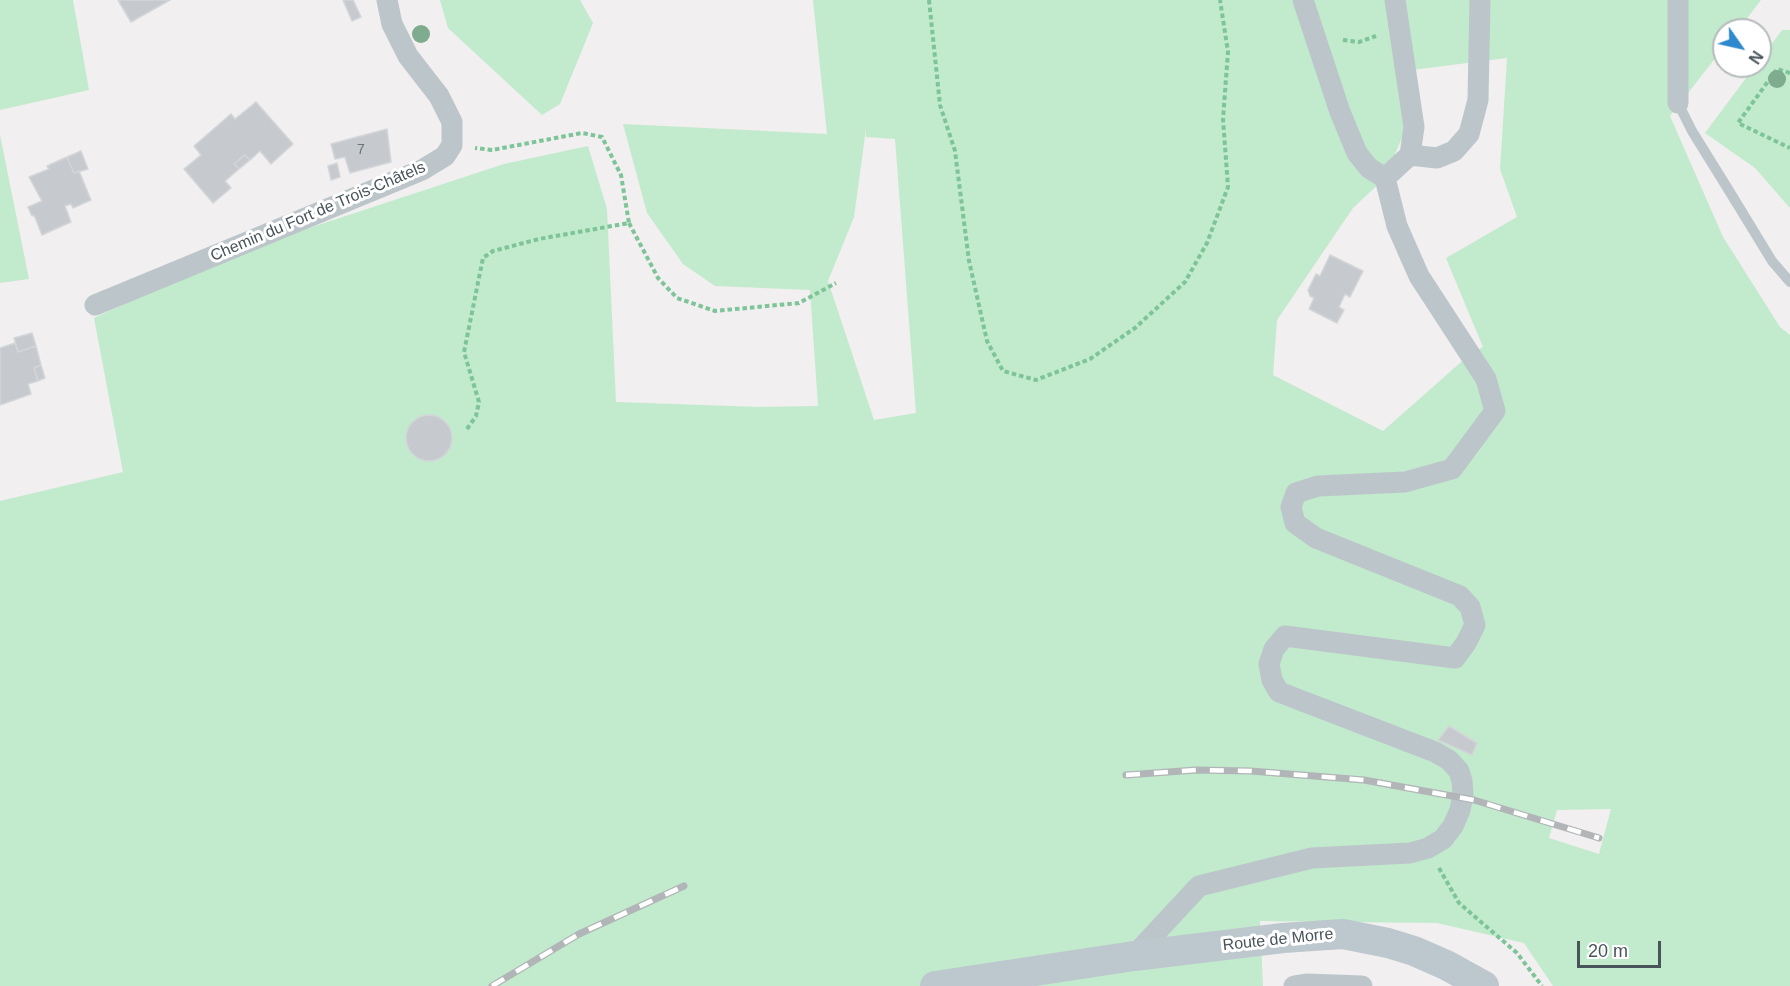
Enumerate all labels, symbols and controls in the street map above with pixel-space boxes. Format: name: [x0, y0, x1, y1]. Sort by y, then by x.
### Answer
north arrow: [1712, 18, 1772, 78]
text: N: [1745, 48, 1766, 67]
house number: 7: [357, 142, 365, 158]
street label: Chemin du Fort de Trois-Châtels: [208, 158, 428, 266]
street label: Route de Morre: [1222, 925, 1334, 955]
scale bar: [1580, 929, 1664, 967]
text: 20 m: [1588, 941, 1628, 961]

